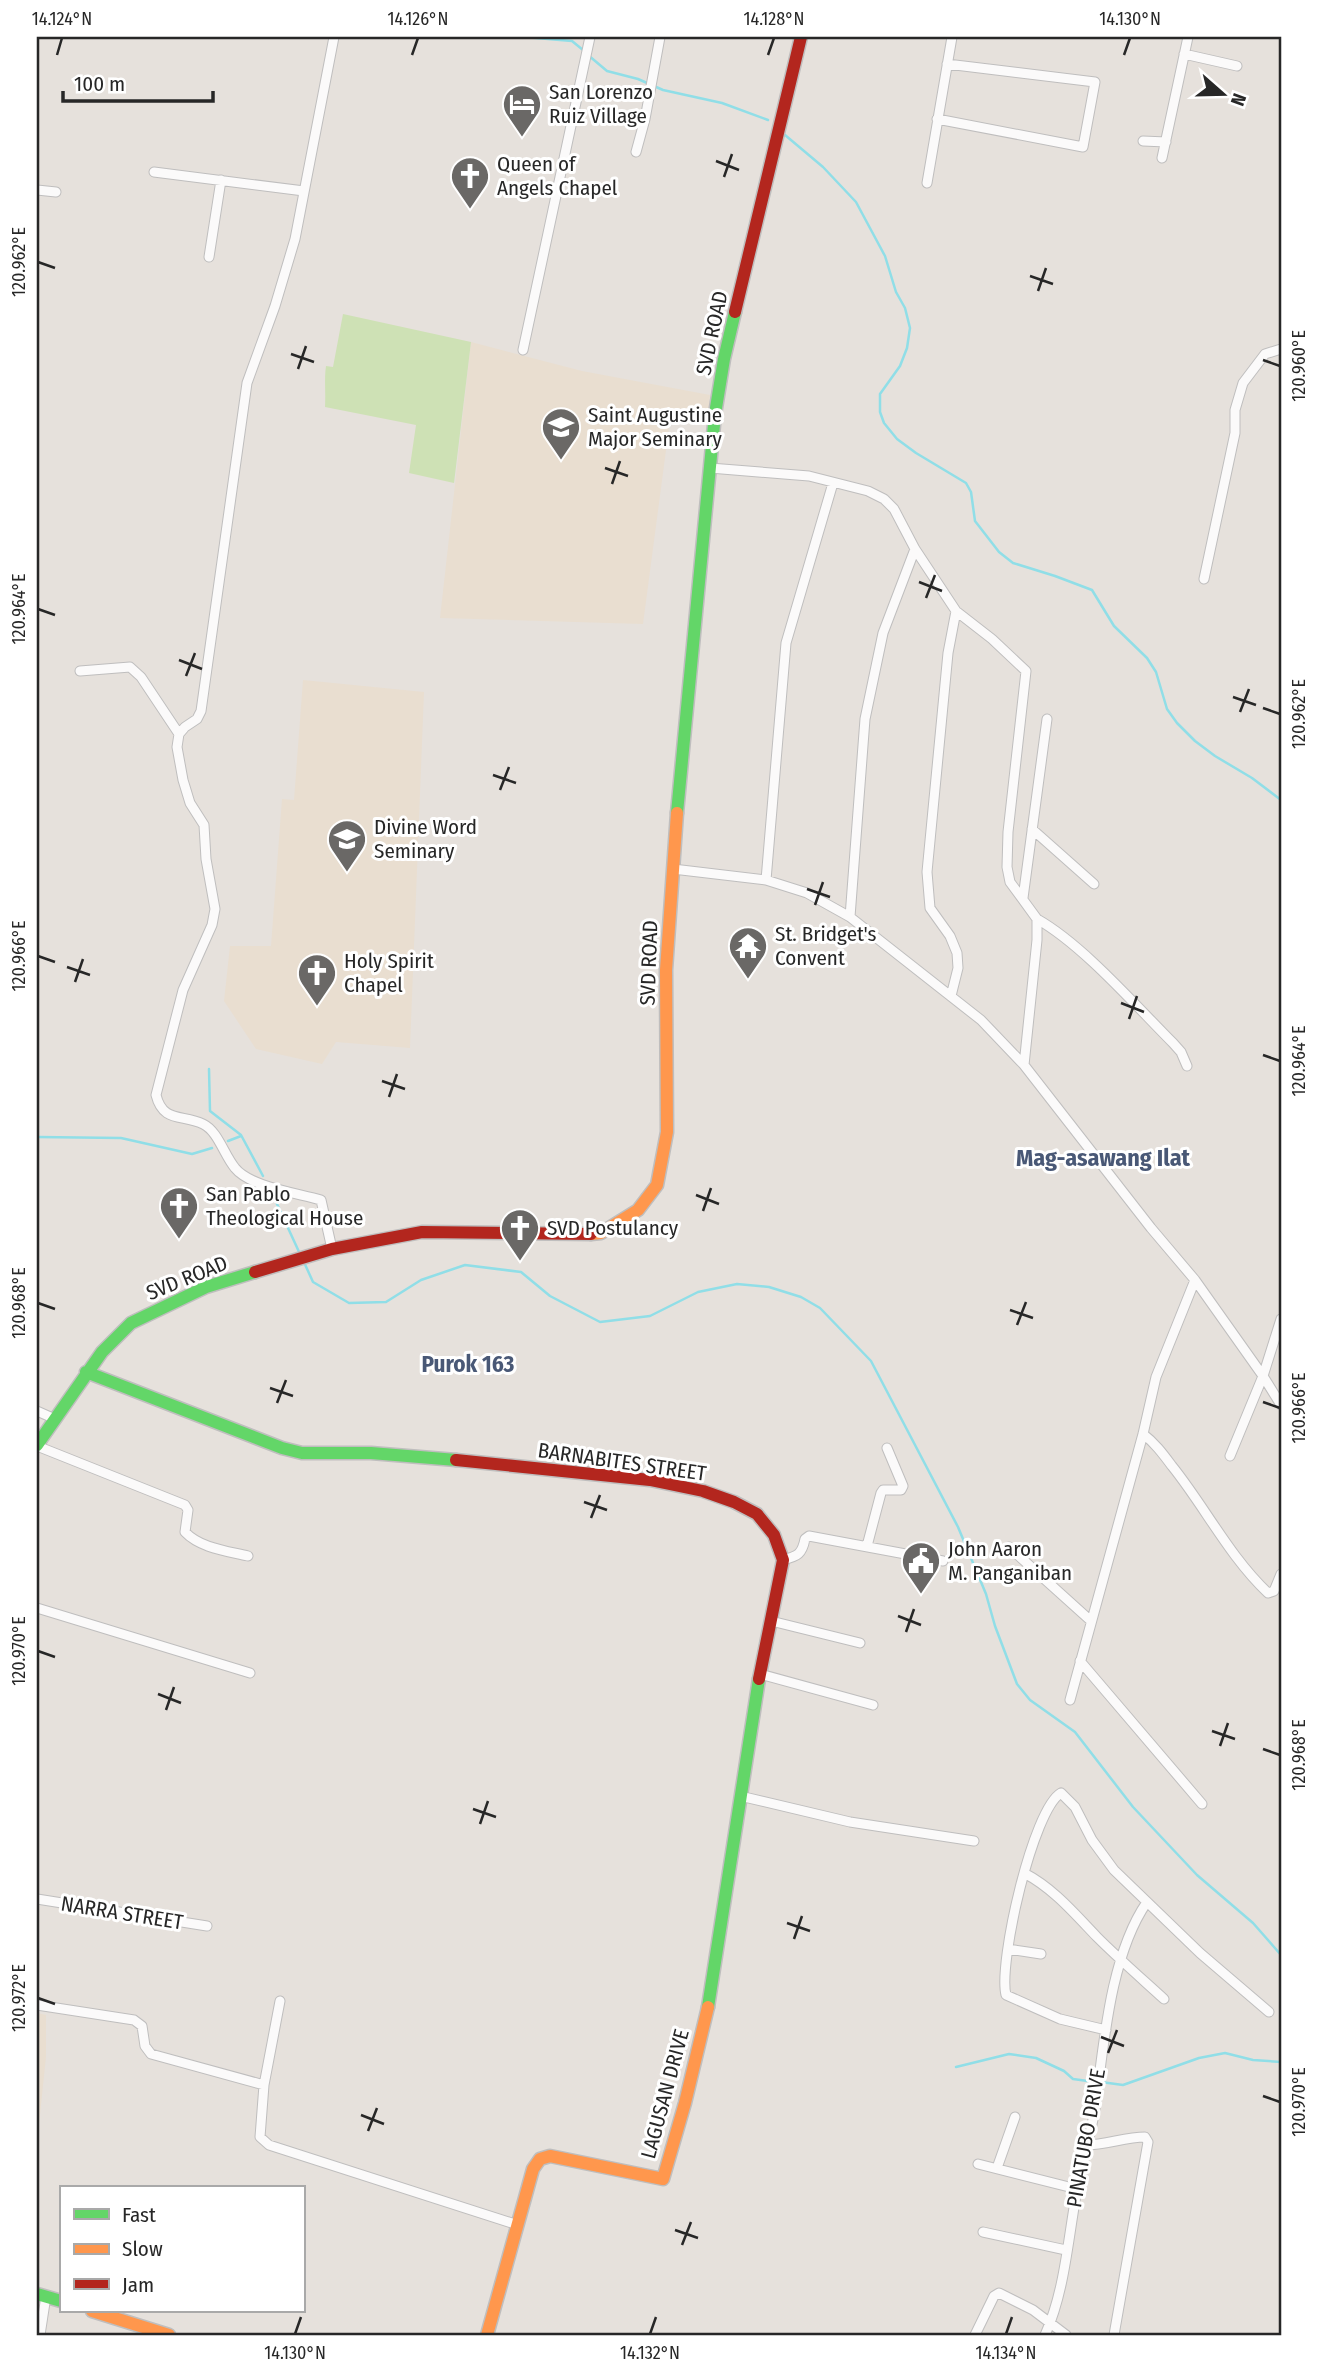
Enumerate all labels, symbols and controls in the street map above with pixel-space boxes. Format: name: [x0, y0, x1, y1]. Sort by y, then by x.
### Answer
text: 14.124°N: [32, 8, 92, 30]
text: 14.126°N: [388, 8, 448, 30]
text: 14.128°N: [743, 8, 805, 30]
text: 14.130°N: [1099, 8, 1161, 30]
scale bar: [63, 60, 214, 104]
north arrow: [1188, 60, 1258, 130]
text: 100 m: [74, 71, 125, 97]
place label: San Lorenzo Ruiz Village: [549, 79, 653, 129]
hotel icon: San Lorenzo Ruiz Village: [501, 83, 543, 138]
text: N: [1226, 90, 1251, 109]
place label: Queen of Angels Chapel: [497, 151, 618, 201]
church icon: Queen of Angels Chapel: [449, 155, 491, 210]
text: 120.962°E: [8, 227, 30, 297]
street label: SVD ROAD: [690, 289, 734, 377]
text: 120.960°E: [1288, 330, 1310, 402]
place label: Saint Augustine Major Seminary: [588, 402, 723, 452]
school or university icon: Saint Augustine Major Seminary: [540, 406, 582, 461]
text: 120.964°E: [8, 574, 30, 644]
text: 120.962°E: [1288, 679, 1310, 749]
place label: Divine Word Seminary: [374, 814, 477, 864]
school or university icon: Divine Word Seminary: [326, 818, 368, 873]
text: 120.966°E: [8, 920, 30, 992]
street label: SVD ROAD: [635, 920, 663, 1006]
place label: St. Bridget's Convent: [775, 921, 877, 971]
temple icon: St. Bridget's Convent: [727, 925, 769, 980]
place label: Holy Spirit Chapel: [344, 948, 434, 998]
church icon: Holy Spirit Chapel: [296, 952, 338, 1007]
text: 120.964°E: [1288, 1026, 1310, 1096]
district label: Mag-asawang Ilat: [1016, 1144, 1191, 1172]
place label: San Pablo Theological House: [206, 1181, 363, 1231]
church icon: San Pablo Theological House: [158, 1185, 200, 1240]
church icon: SVD Postulancy: [499, 1207, 541, 1262]
place label: SVD Postulancy: [547, 1215, 679, 1241]
street label: SVD ROAD: [143, 1250, 231, 1306]
text: 120.968°E: [8, 1267, 30, 1339]
district label: Purok 163: [422, 1350, 515, 1378]
text: 120.966°E: [1288, 1372, 1310, 1444]
street label: BARNABITES STREET: [536, 1437, 708, 1487]
place label: John Aaron M. Panganiban: [948, 1536, 1072, 1586]
public building icon: John Aaron M. Panganiban: [900, 1540, 942, 1595]
text: 120.970°E: [8, 1616, 30, 1686]
text: 120.968°E: [1288, 1719, 1310, 1791]
street label: NARRA STREET: [59, 1891, 185, 1936]
text: 120.972°E: [8, 1964, 30, 2032]
street label: LAGUSAN DRIVE: [635, 2026, 695, 2162]
street label: PINATUBO DRIVE: [1061, 2066, 1111, 2209]
text: 120.970°E: [1288, 2067, 1310, 2137]
legend: [60, 2186, 304, 2312]
text: Fast: [122, 2202, 156, 2228]
text: Slow: [122, 2236, 163, 2262]
text: Jam: [122, 2272, 154, 2298]
text: 14.130°N: [264, 2342, 326, 2364]
text: 14.132°N: [620, 2342, 680, 2364]
text: 14.134°N: [976, 2342, 1036, 2364]

